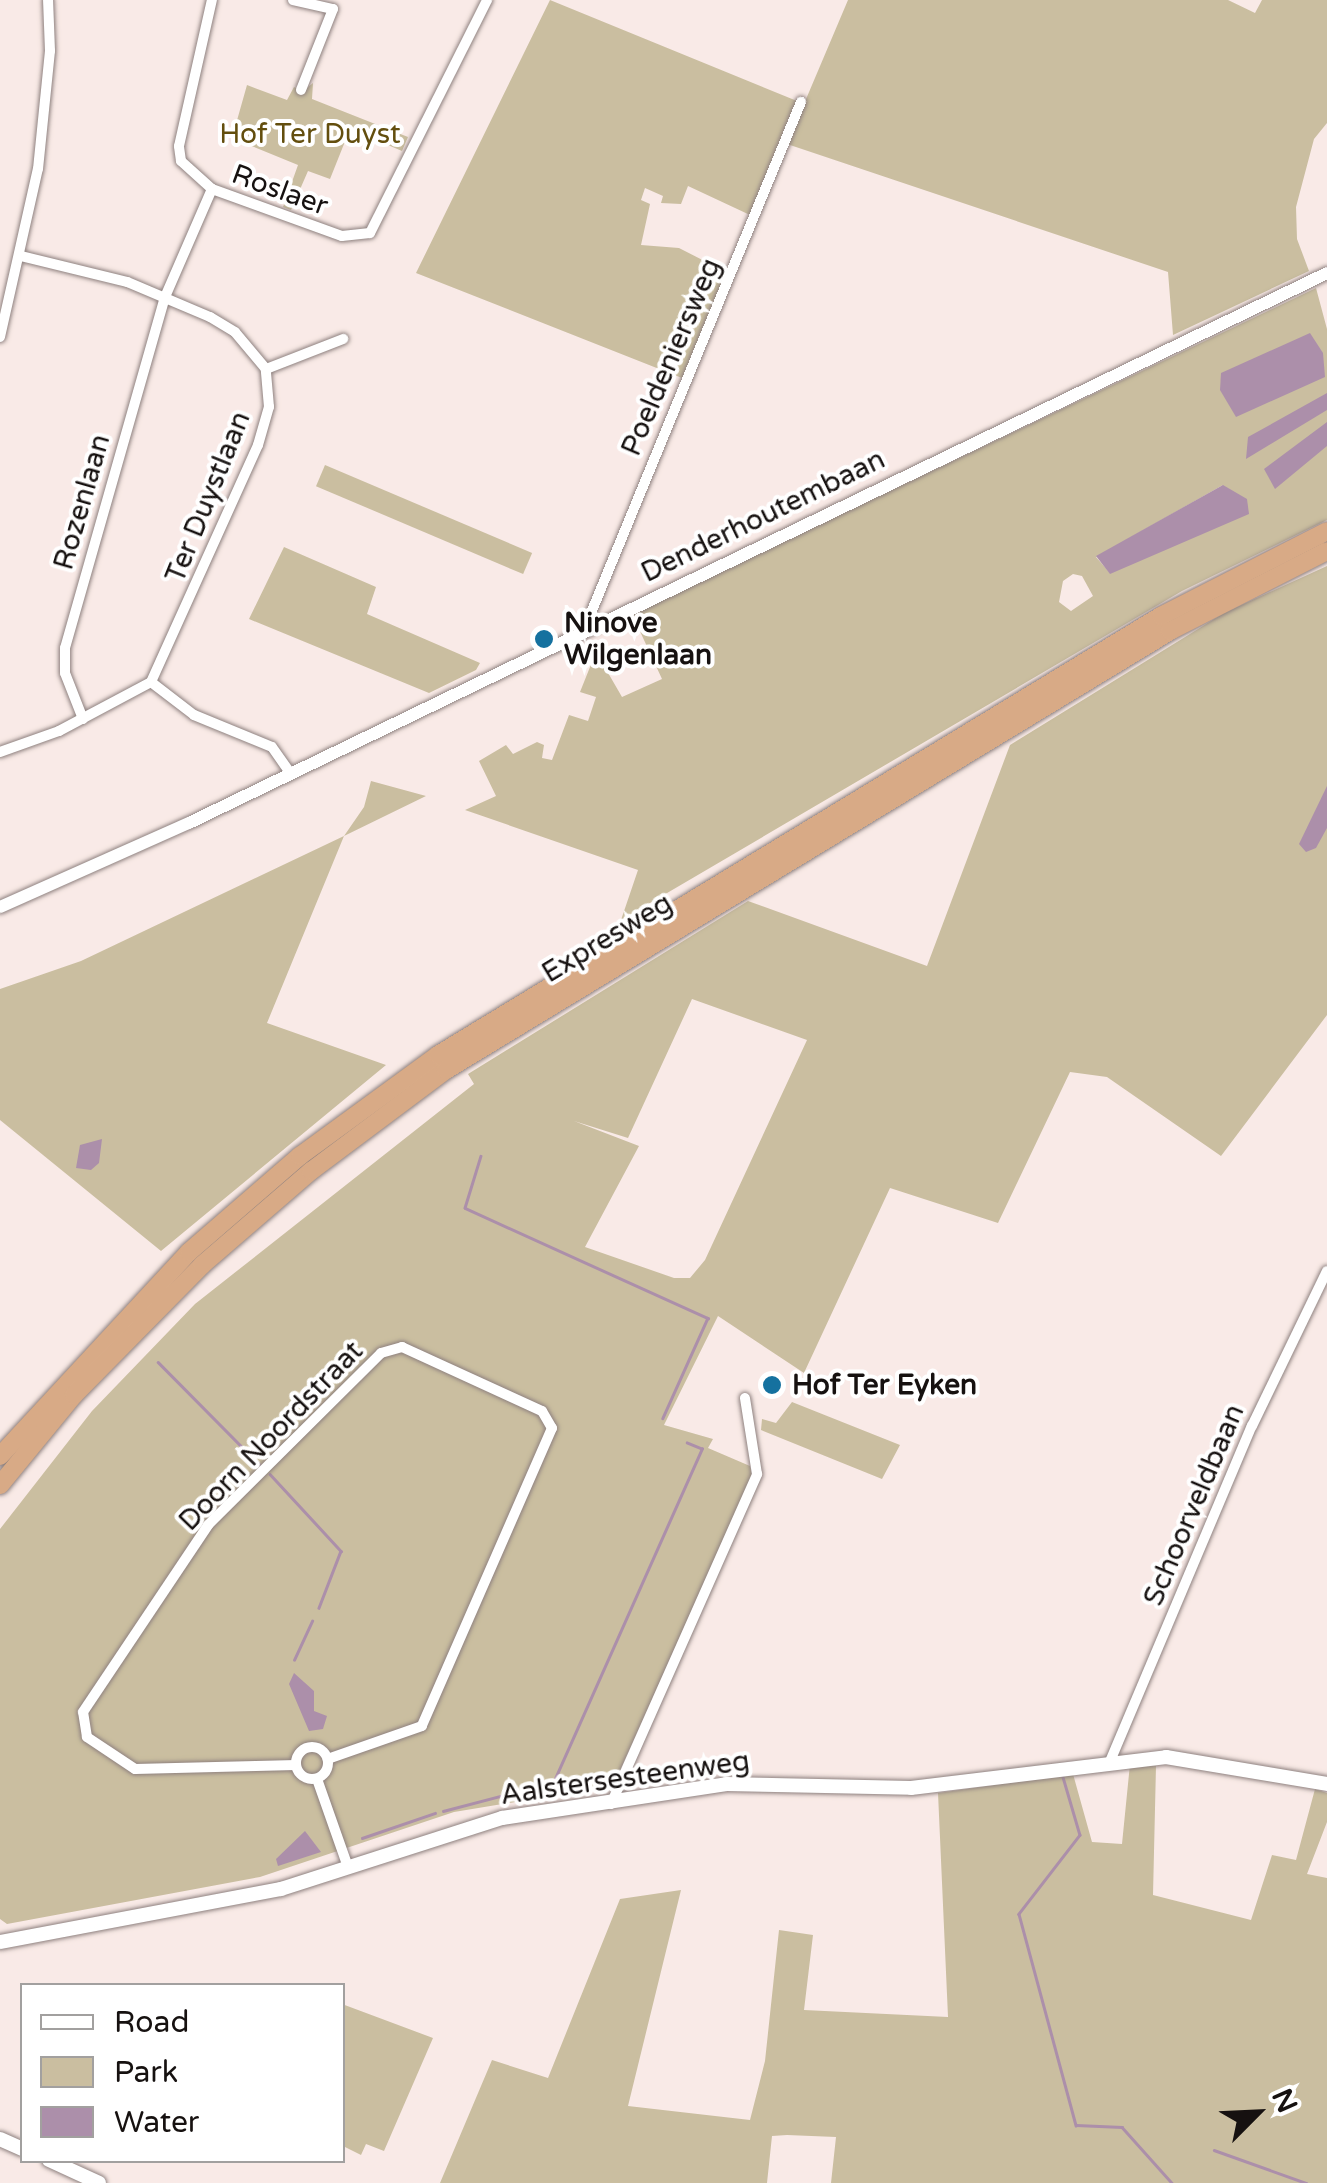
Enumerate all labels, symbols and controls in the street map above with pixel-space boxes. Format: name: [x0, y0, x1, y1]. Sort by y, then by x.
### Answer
park label: Hof Ter Duyst: [219, 117, 401, 151]
street label: Roslaer: [227, 157, 333, 223]
street label: Poeldeniersweg: [614, 253, 728, 461]
street label: Ter Duystlaan: [158, 407, 258, 587]
street label: Rozenlaan: [47, 430, 117, 574]
street label: Denderhoutembaan: [636, 442, 890, 590]
place label: Ninove Wilgenlaan: [564, 606, 712, 672]
marker: Ninove Wilgenlaan: [533, 628, 555, 650]
street label: Expresweg: [536, 886, 678, 990]
street label: Doorn Noordstraat: [172, 1334, 370, 1538]
place label: Hof Ter Eyken: [792, 1368, 977, 1402]
marker: Hof Ter Eyken: [761, 1374, 783, 1396]
street label: Schoorveldbaan: [1136, 1399, 1252, 1611]
street label: Aalstersesteenweg: [498, 1744, 752, 1812]
legend: [20, 1983, 345, 2163]
text: Road: [114, 2004, 189, 2041]
text: Park: [114, 2054, 178, 2091]
north arrow: [1207, 2063, 1307, 2163]
text: N: [1264, 2084, 1305, 2118]
text: Water: [114, 2104, 199, 2141]

